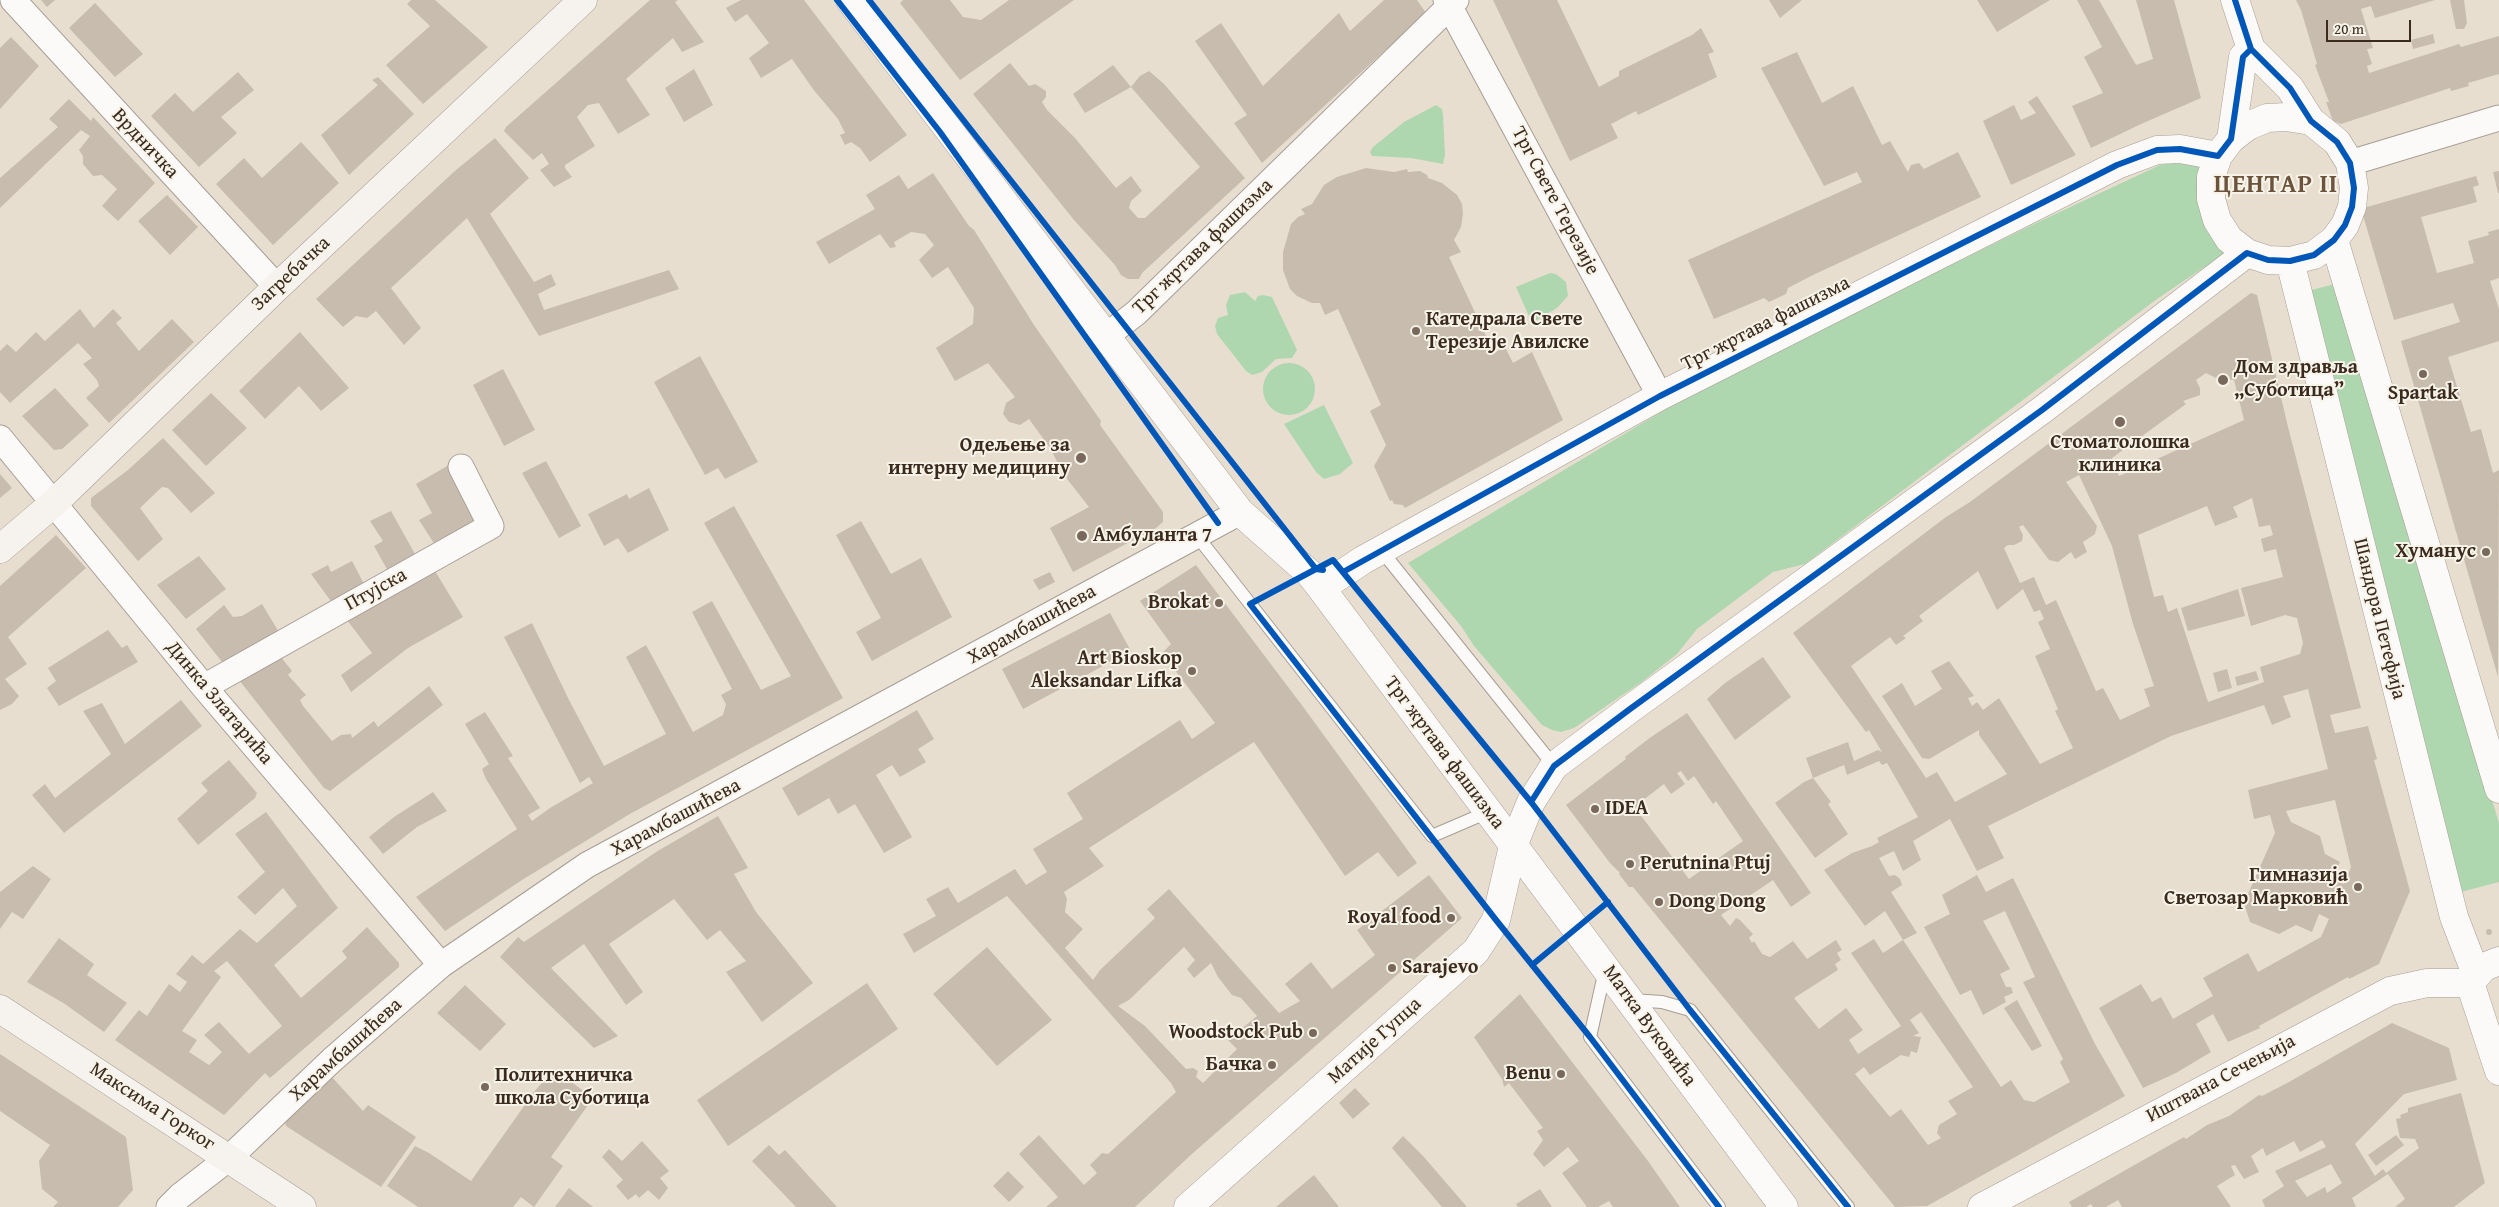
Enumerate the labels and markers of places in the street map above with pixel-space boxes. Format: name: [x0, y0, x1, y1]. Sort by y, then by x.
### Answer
place label: Катедрала Свете Терезије Авилске: [1426, 308, 1589, 355]
marker: Катедрала Свете Терезије Авилске: [1410, 325, 1422, 337]
place label: Дом здравља „Суботица”: [2234, 356, 2358, 403]
marker: Spartak: [2417, 368, 2429, 380]
marker: Дом здравља „Суботица”: [2216, 373, 2230, 387]
place label: Spartak: [2388, 382, 2458, 406]
marker: Стоматолошка клиника: [2113, 415, 2127, 429]
place label: Стоматолошка клиника: [2050, 431, 2190, 478]
place label: Одељење за интерну медицину: [888, 434, 1070, 481]
marker: Одељење за интерну медицину: [1074, 451, 1088, 465]
place label: Амбуланта 7: [1093, 524, 1212, 548]
marker: Амбуланта 7: [1075, 529, 1089, 543]
place label: Хуманус: [2395, 540, 2476, 564]
marker: Хуманус: [2480, 546, 2492, 558]
place label: Brokat: [1148, 591, 1209, 615]
marker: Brokat: [1213, 597, 1225, 609]
place label: Art Bioskop Aleksandar Lifka: [1031, 647, 1182, 694]
marker: Art Bioskop Aleksandar Lifka: [1186, 665, 1198, 677]
place label: IDEA: [1605, 797, 1648, 821]
marker: IDEA: [1589, 803, 1601, 815]
place label: Perutnina Ptuj: [1640, 852, 1771, 876]
marker: Perutnina Ptuj: [1624, 858, 1636, 870]
place label: Гимназија Светозар Марковић: [2164, 864, 2348, 911]
marker: Гимназија Светозар Марковић: [2352, 881, 2364, 893]
place label: Dong Dong: [1669, 890, 1765, 914]
marker: Dong Dong: [1653, 896, 1665, 908]
place label: Royal food: [1347, 906, 1441, 930]
marker: Royal food: [1445, 912, 1457, 924]
place label: Sarajevo: [1402, 956, 1478, 980]
marker: Sarajevo: [1386, 962, 1398, 974]
place label: Woodstock Pub: [1168, 1021, 1303, 1045]
marker: Woodstock Pub: [1307, 1027, 1319, 1039]
place label: Бачка: [1206, 1053, 1262, 1077]
marker: Бачка: [1266, 1059, 1278, 1071]
place label: Benu: [1506, 1062, 1551, 1086]
place label: Политехничка школа Суботица: [495, 1064, 649, 1111]
marker: Benu: [1555, 1068, 1567, 1080]
marker: Политехничка школа Суботица: [479, 1081, 491, 1093]

